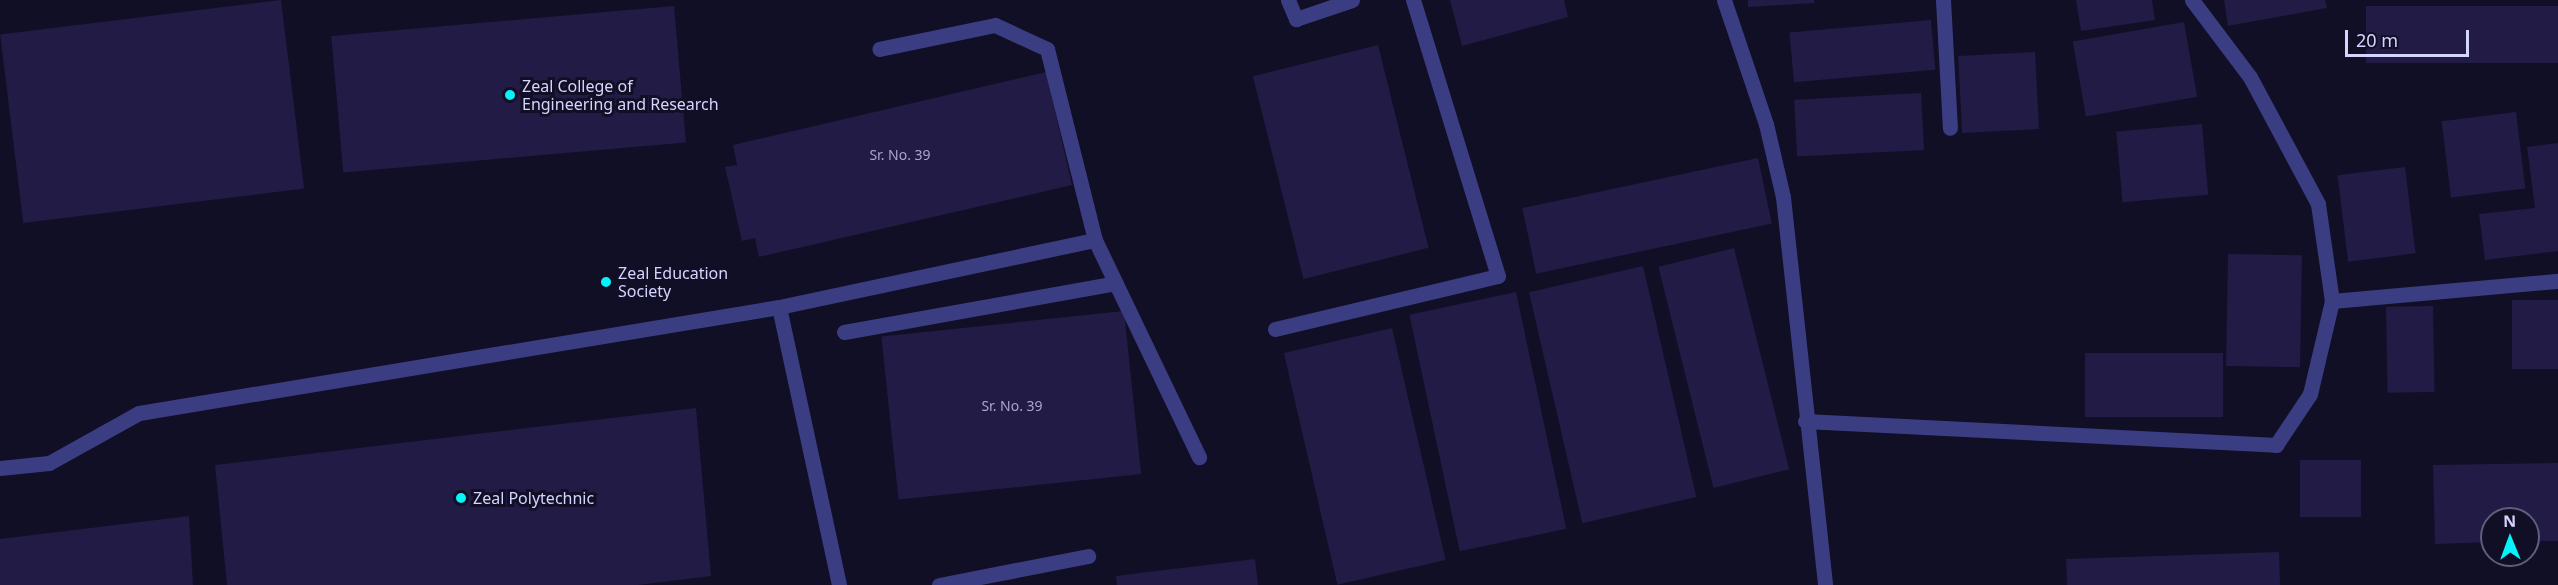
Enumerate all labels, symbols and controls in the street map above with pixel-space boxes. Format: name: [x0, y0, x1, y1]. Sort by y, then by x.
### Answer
scale bar: [2348, 18, 2472, 56]
text: 20 m: [2356, 28, 2398, 52]
place label: Zeal College of Engineering and Research: [522, 76, 719, 114]
marker: Zeal College of Engineering and Research: [503, 88, 517, 102]
house number: Sr. No. 39: [869, 147, 931, 163]
place label: Zeal Education Society: [618, 263, 728, 301]
marker: Zeal Education Society: [599, 275, 613, 289]
house number: Sr. No. 39: [981, 398, 1043, 414]
place label: Zeal Polytechnic: [473, 488, 594, 508]
marker: Zeal Polytechnic: [454, 491, 468, 505]
north arrow: [2480, 507, 2540, 567]
text: N: [2503, 510, 2516, 532]

